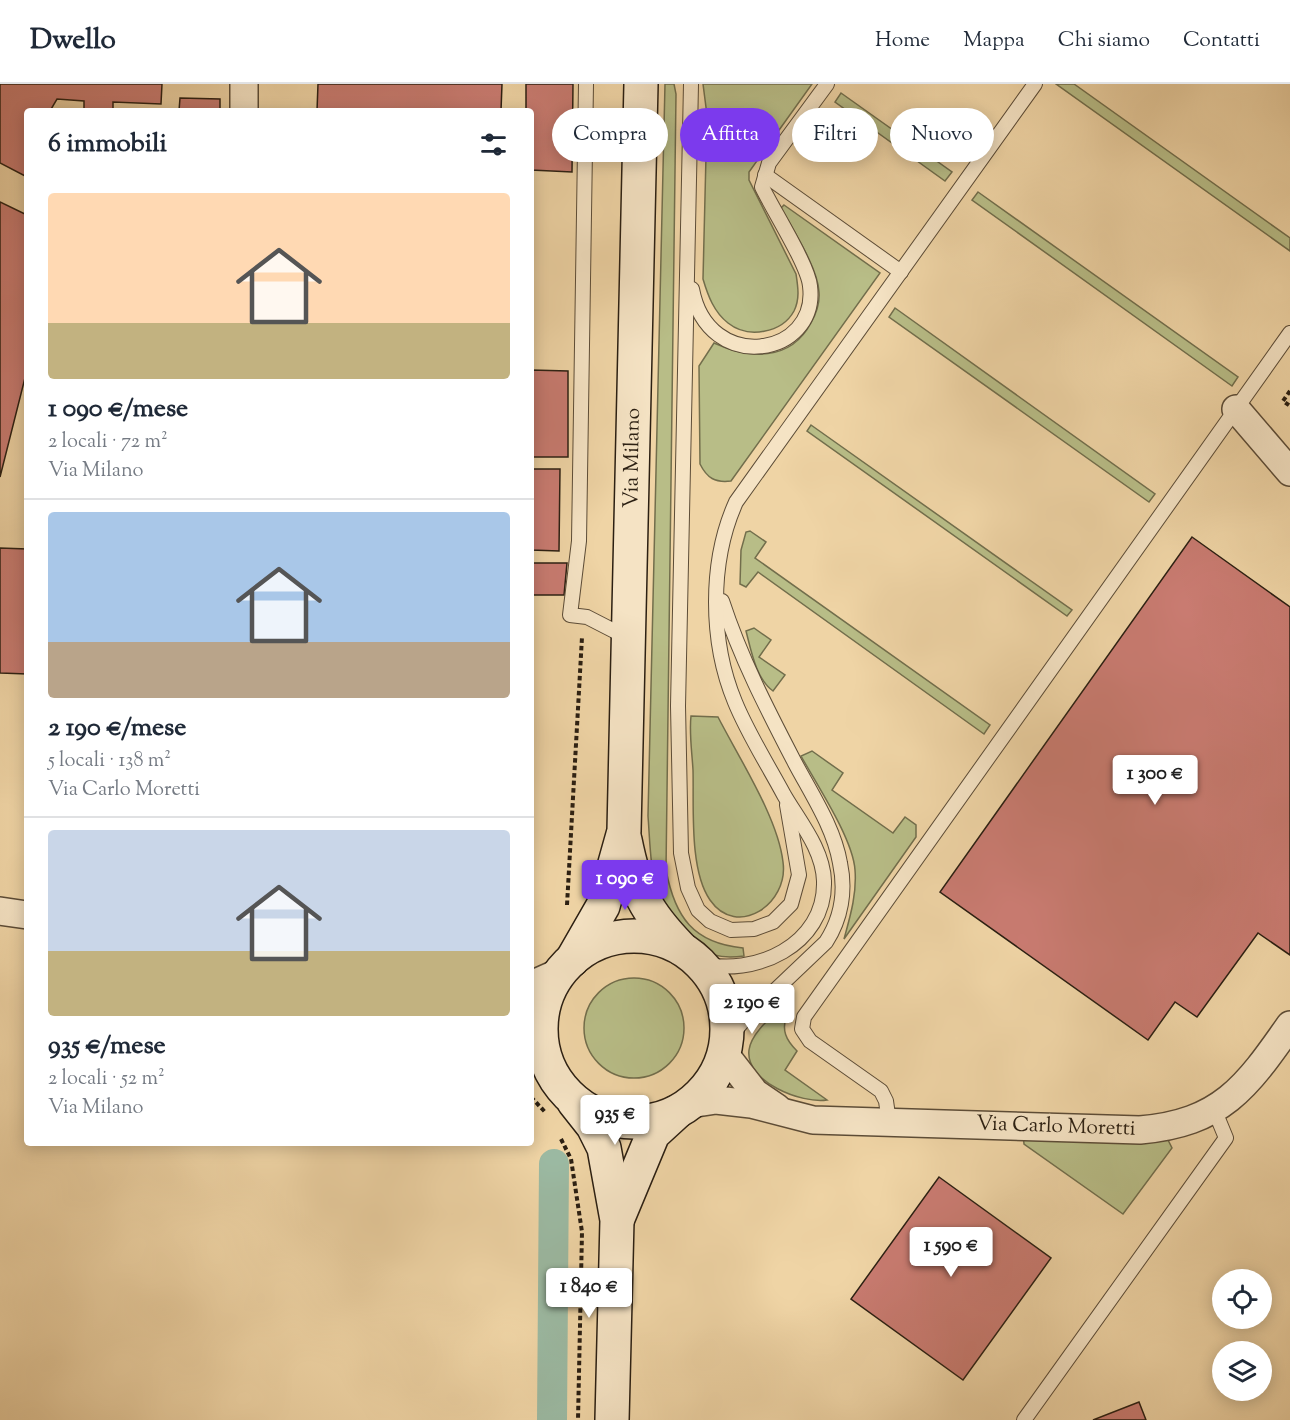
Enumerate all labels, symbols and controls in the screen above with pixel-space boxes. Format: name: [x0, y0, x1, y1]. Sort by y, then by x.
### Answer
text: Dwello: [30, 21, 116, 61]
text: Home: [875, 26, 930, 56]
text: Mappa: [963, 26, 1025, 56]
text: Chi siamo: [1058, 26, 1150, 56]
text: Contatti: [1183, 26, 1260, 56]
chip: Compra: [552, 108, 668, 162]
chip: Affitta: [680, 108, 780, 162]
chip: Filtri: [792, 108, 878, 162]
chip: Nuovo: [890, 108, 994, 162]
text: 6 immobili: [48, 126, 167, 163]
icon: filters: [477, 128, 510, 161]
icon: home: [225, 232, 333, 340]
text: 1 090 €/mese: [48, 391, 188, 428]
street label: Via Milano: [617, 408, 649, 508]
text: 2 locali · 72 m²: [48, 428, 168, 457]
text: Via Milano: [48, 457, 144, 486]
icon: home: [225, 551, 333, 659]
text: 2 190 €/mese: [48, 710, 186, 747]
text: 5 locali · 138 m²: [48, 747, 171, 776]
pin: 1 300 €: [1100, 755, 1210, 806]
text: 1 300 €: [1127, 760, 1183, 789]
text: Via Carlo Moretti: [48, 776, 200, 805]
pin: 1 090 €: [570, 860, 680, 911]
text: 1 090 €: [596, 865, 654, 894]
icon: home: [225, 869, 333, 977]
pin: 2 190 €: [697, 984, 807, 1035]
text: 2 190 €: [723, 989, 781, 1018]
text: 935 €/mese: [48, 1028, 166, 1065]
text: 2 locali · 52 m²: [48, 1065, 165, 1094]
text: Via Milano: [48, 1094, 144, 1123]
pin: 935 €: [573, 1095, 657, 1146]
text: 935 €: [594, 1100, 636, 1129]
street label: Via Carlo Moretti: [976, 1109, 1136, 1145]
pin: 1 590 €: [896, 1227, 1006, 1278]
text: 1 590 €: [924, 1232, 978, 1261]
pin: 1 840 €: [534, 1268, 644, 1319]
map controls: [1212, 1269, 1272, 1401]
button: locate: [1212, 1269, 1272, 1329]
text: 1 840 €: [560, 1273, 618, 1302]
button: layers: [1212, 1341, 1272, 1401]

